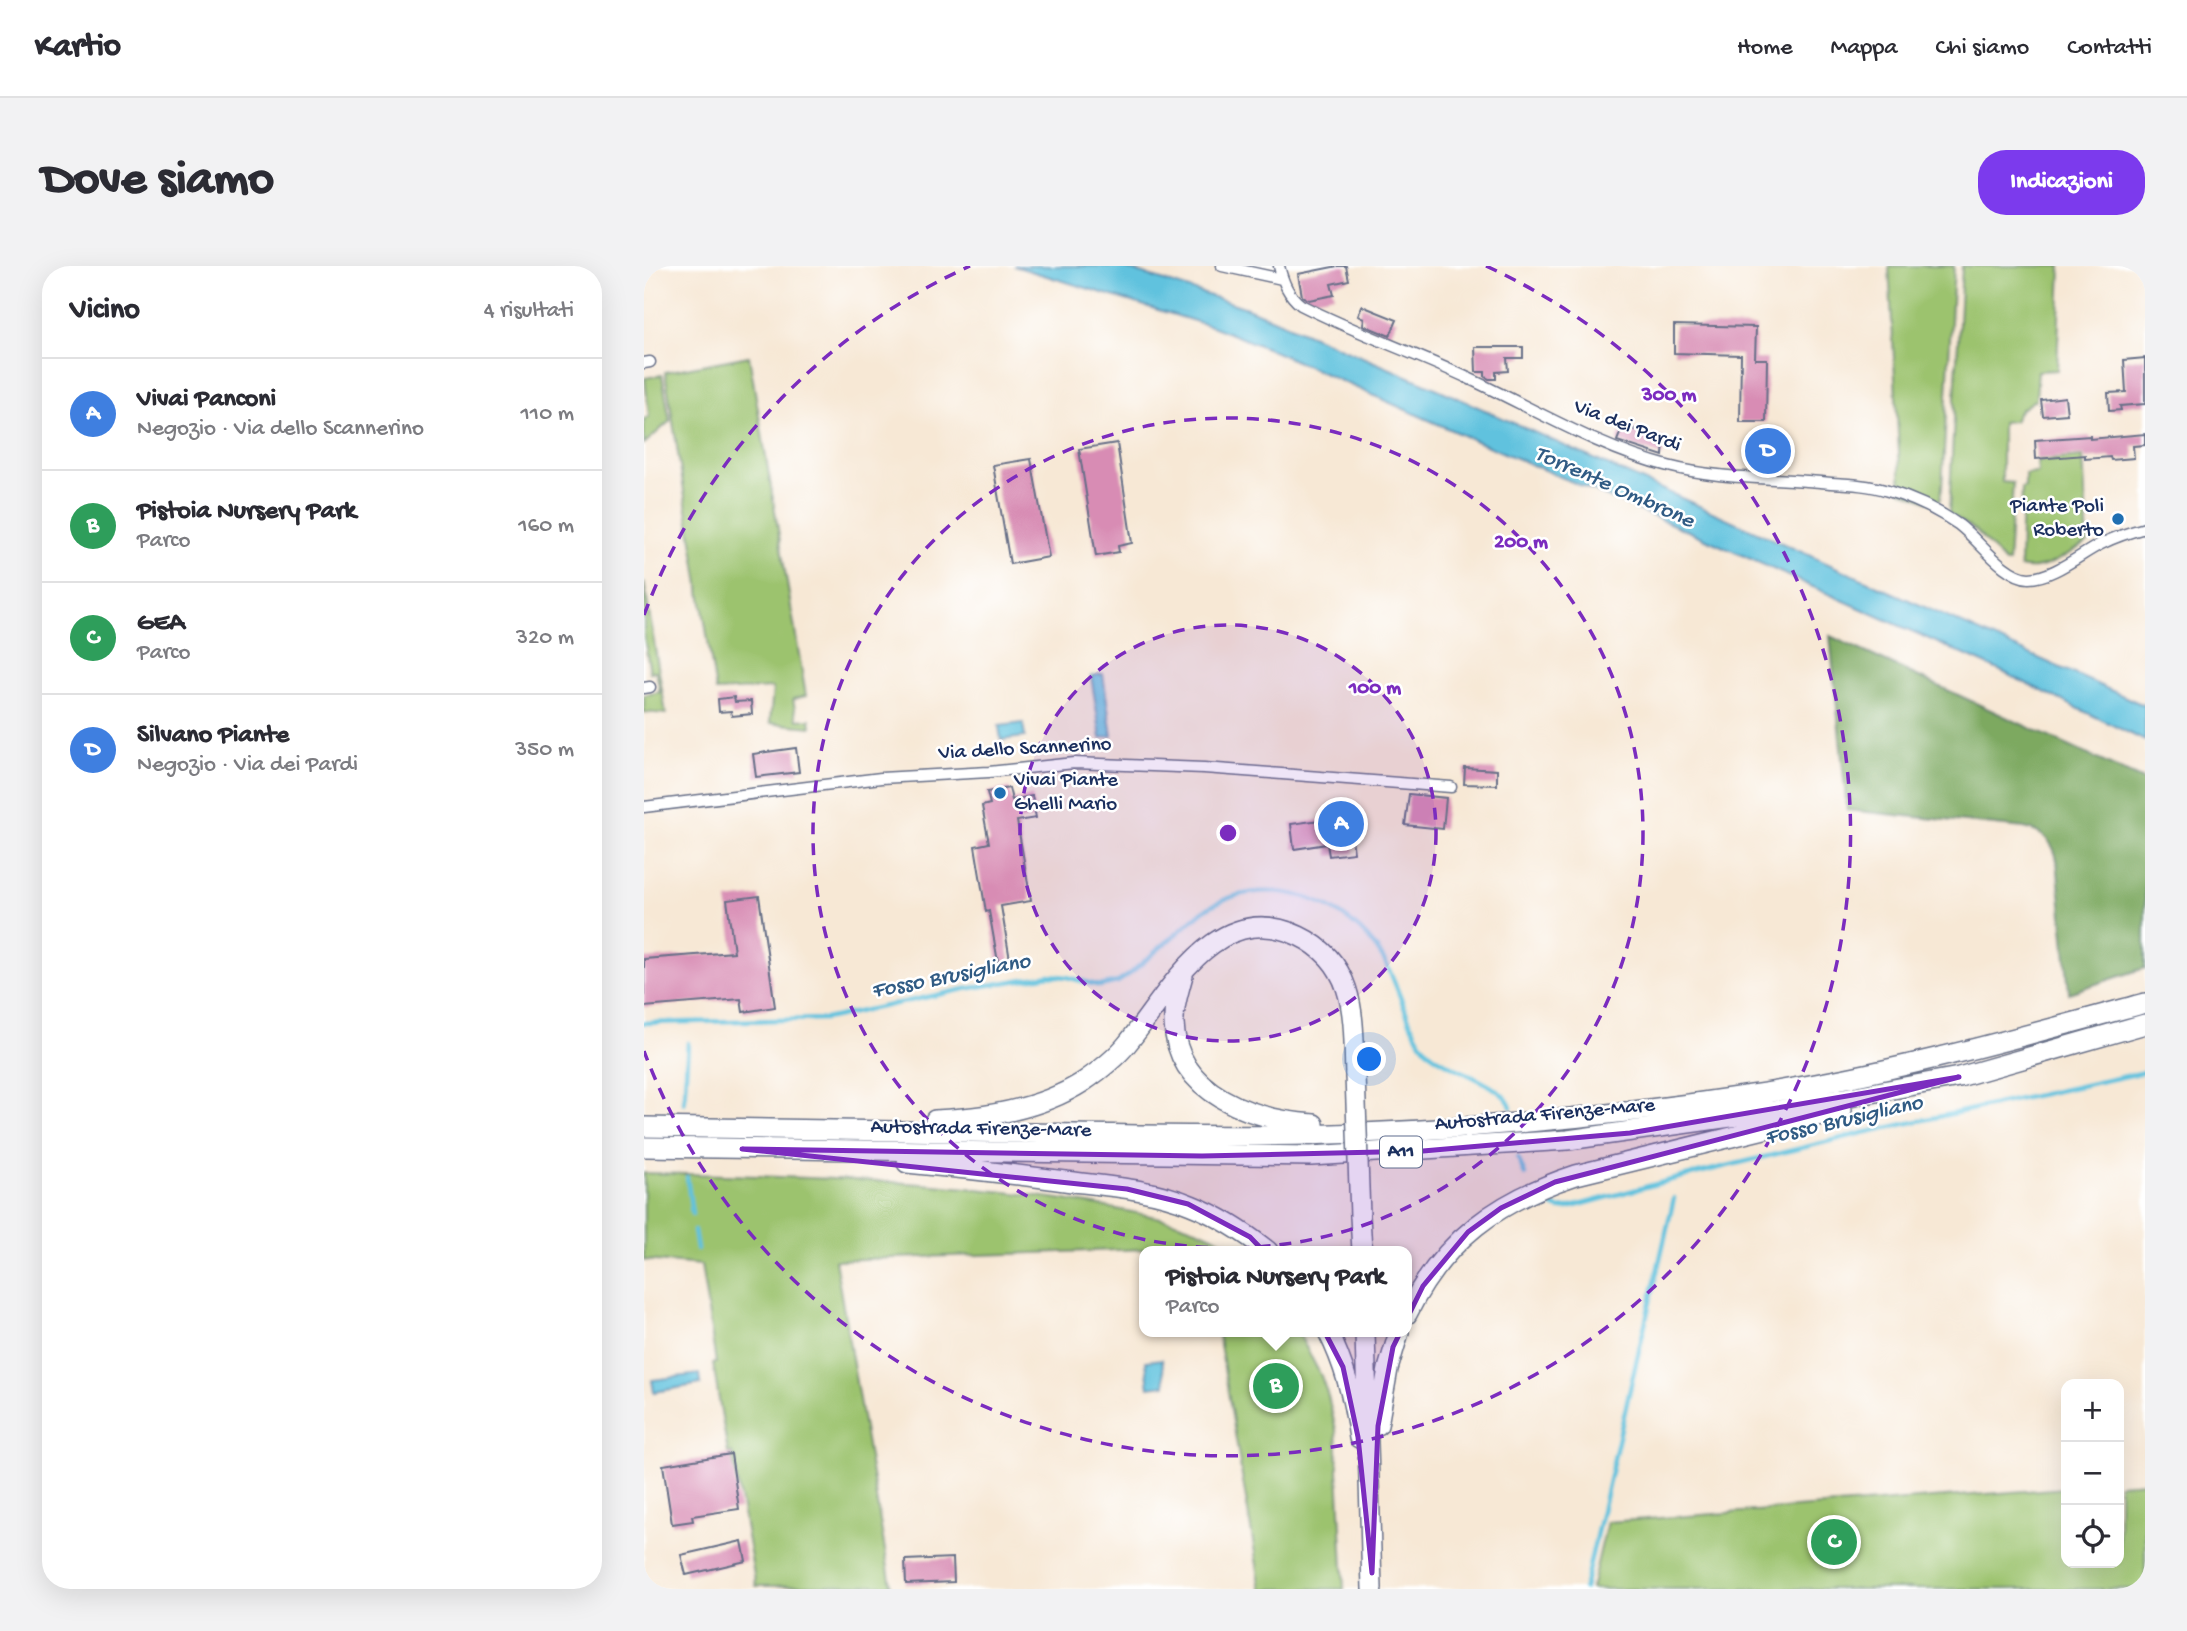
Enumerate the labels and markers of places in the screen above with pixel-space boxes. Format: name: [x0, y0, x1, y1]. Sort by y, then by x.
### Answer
pin: D: [1745, 425, 1791, 477]
place label: Piante Poli Roberto: [2009, 495, 2104, 544]
marker: Piante Poli Roberto: [2110, 511, 2126, 527]
place label: Vivai Piante Ghelli Mario: [1013, 769, 1119, 818]
marker: Vivai Piante Ghelli Mario: [992, 785, 1008, 801]
pin: A: [1318, 798, 1364, 850]
centre of rings: [1216, 821, 1240, 845]
pin: B: [1253, 1360, 1299, 1412]
pin: C: [1811, 1516, 1857, 1568]

